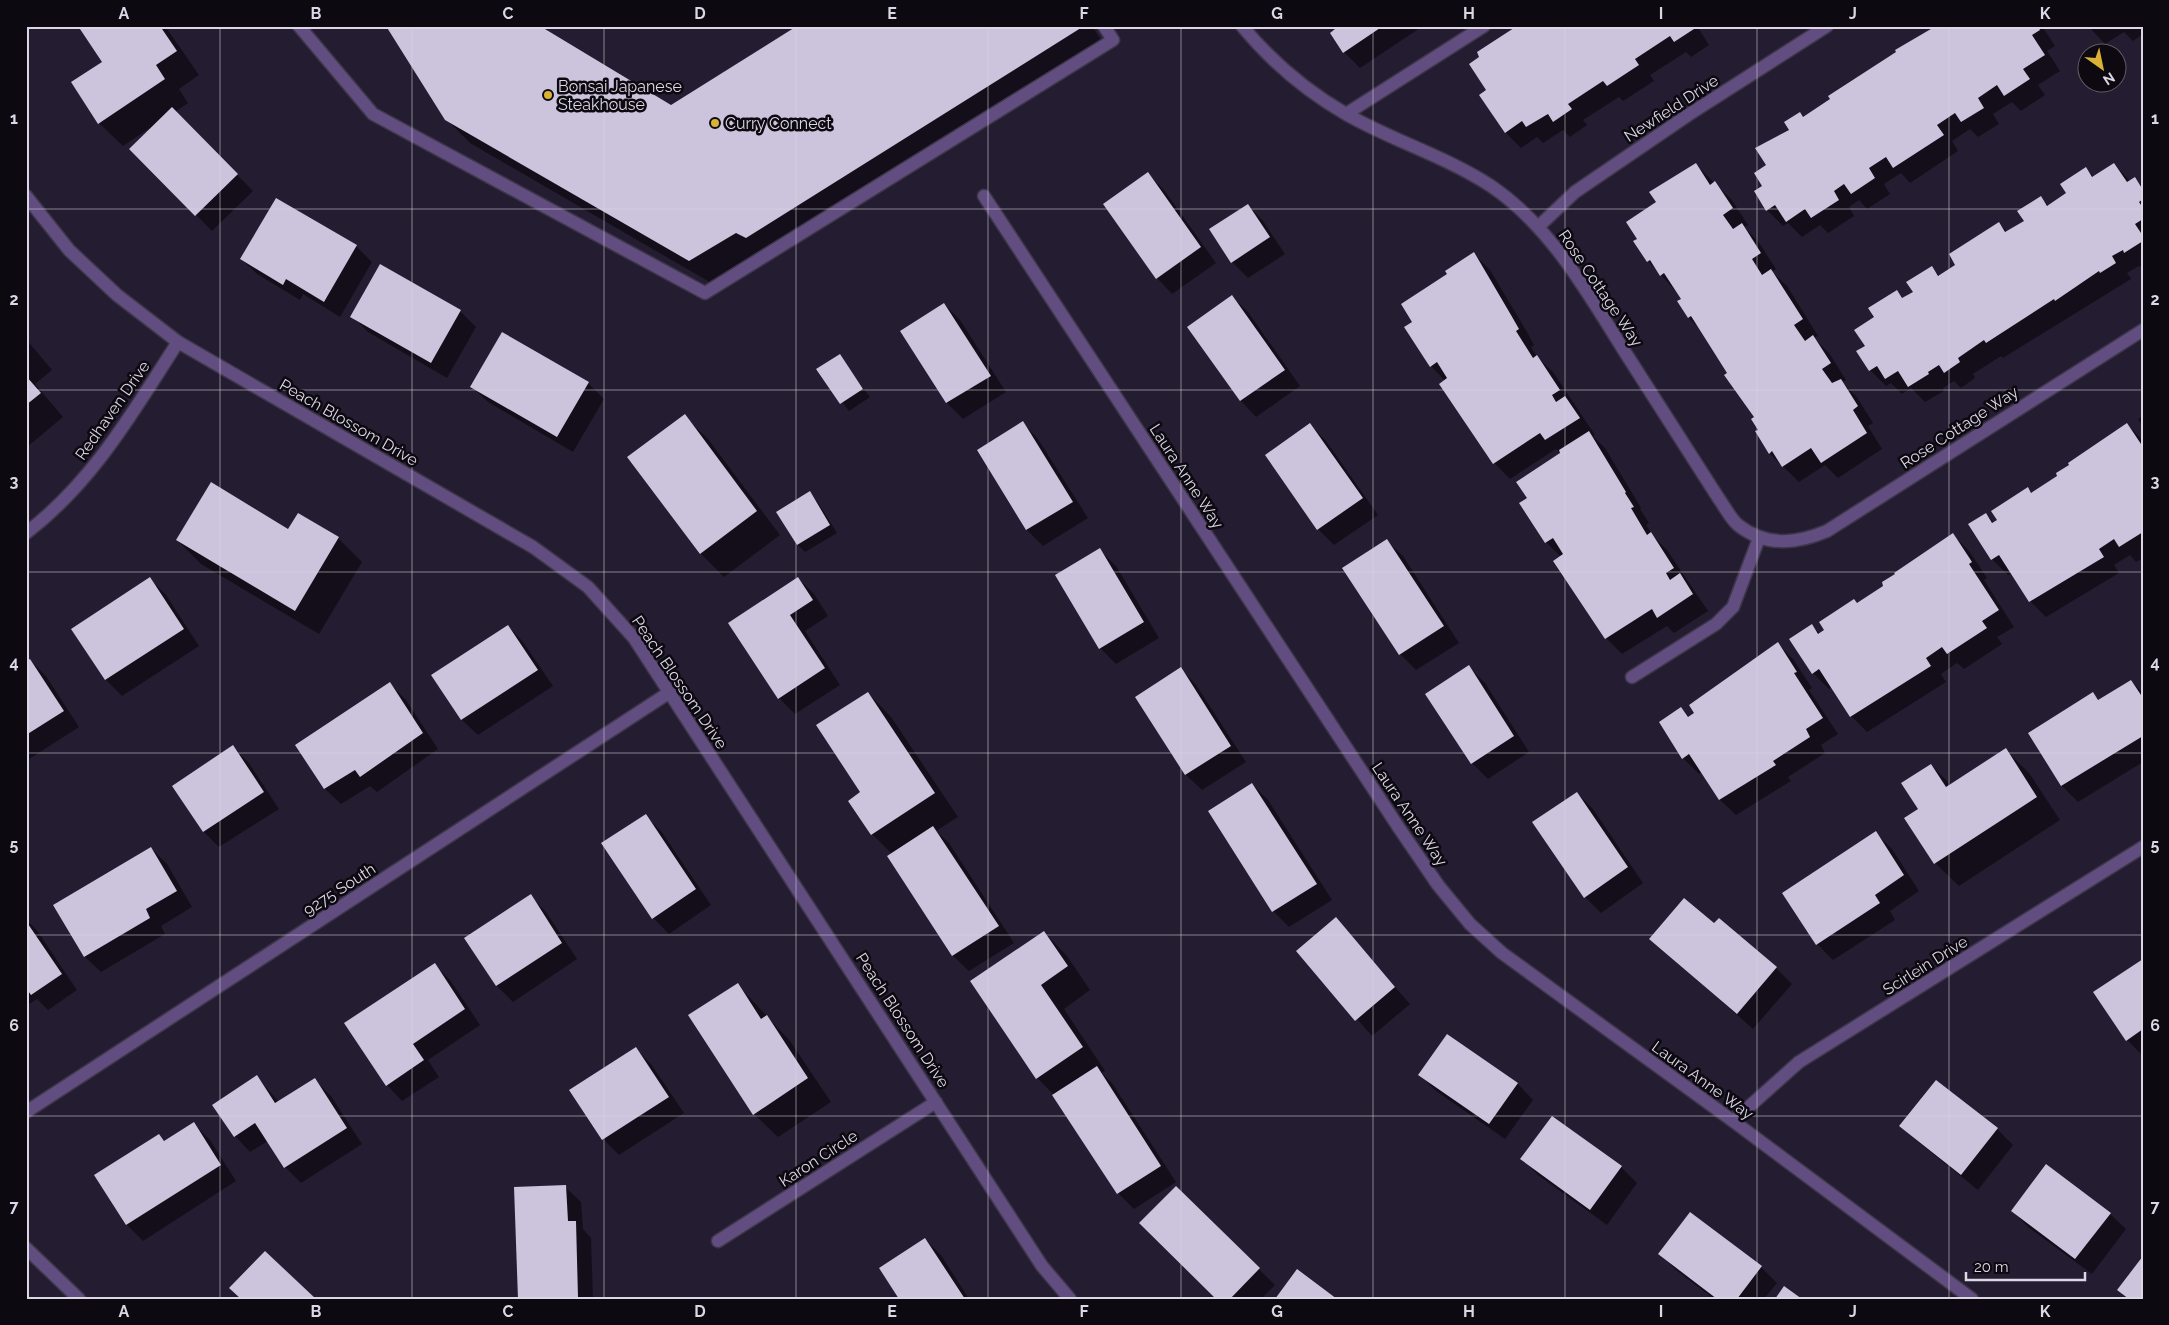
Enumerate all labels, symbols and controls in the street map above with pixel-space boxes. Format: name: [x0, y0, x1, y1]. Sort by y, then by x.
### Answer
text: A: [119, 4, 130, 23]
text: B: [311, 4, 322, 23]
text: C: [503, 4, 514, 23]
text: D: [694, 4, 706, 23]
text: E: [887, 4, 897, 23]
text: F: [1079, 4, 1089, 23]
text: G: [1271, 4, 1283, 23]
text: H: [1463, 4, 1475, 23]
text: I: [1659, 4, 1663, 23]
text: J: [1849, 4, 1857, 23]
text: K: [2040, 4, 2051, 23]
north arrow: [2076, 42, 2126, 92]
text: N: [2100, 69, 2118, 89]
street label: Newfield Drive: [1621, 71, 1722, 146]
place label: Bonsai Japanese Steakhouse: [558, 77, 682, 114]
marker: Bonsai Japanese Steakhouse: [542, 89, 554, 101]
text: 1: [10, 109, 18, 128]
text: 1: [2151, 109, 2159, 128]
place label: Curry Connect: [725, 114, 832, 133]
marker: Curry Connect: [709, 117, 721, 129]
street label: Rose Cottage Way: [1555, 226, 1647, 350]
text: 2: [9, 290, 19, 309]
text: 2: [2150, 290, 2160, 309]
street label: Redhaven Drive: [71, 357, 154, 463]
street label: Peach Blossom Drive: [276, 375, 421, 470]
street label: Rose Cottage Way: [1897, 382, 2022, 473]
street label: Laura Anne Way: [1146, 420, 1228, 532]
text: 3: [10, 472, 19, 491]
text: 3: [2151, 472, 2160, 491]
street label: Peach Blossom Drive: [628, 612, 731, 752]
text: 4: [9, 653, 19, 672]
text: 4: [2150, 653, 2160, 672]
street label: Laura Anne Way: [1368, 759, 1451, 870]
text: 5: [10, 835, 19, 854]
text: 5: [2151, 835, 2160, 854]
street label: 9275 South: [300, 859, 379, 920]
street label: Scirlein Drive: [1879, 932, 1971, 999]
street label: Peach Blossom Drive: [852, 949, 953, 1091]
text: 6: [9, 1016, 19, 1035]
text: 6: [2150, 1016, 2160, 1035]
street label: Laura Anne Way: [1648, 1037, 1757, 1124]
street label: Karon Circle: [776, 1126, 861, 1191]
text: 7: [10, 1197, 19, 1216]
text: 7: [2151, 1197, 2160, 1216]
scale bar: [1966, 1250, 2085, 1282]
text: 20 m: [1974, 1258, 2009, 1276]
text: A: [119, 1302, 130, 1321]
text: B: [311, 1302, 322, 1321]
text: C: [503, 1302, 514, 1321]
text: D: [694, 1302, 706, 1321]
text: E: [887, 1302, 897, 1321]
text: F: [1079, 1302, 1089, 1321]
text: G: [1271, 1302, 1283, 1321]
text: H: [1463, 1302, 1475, 1321]
text: I: [1659, 1302, 1663, 1321]
text: J: [1849, 1302, 1857, 1321]
text: K: [2040, 1302, 2051, 1321]

